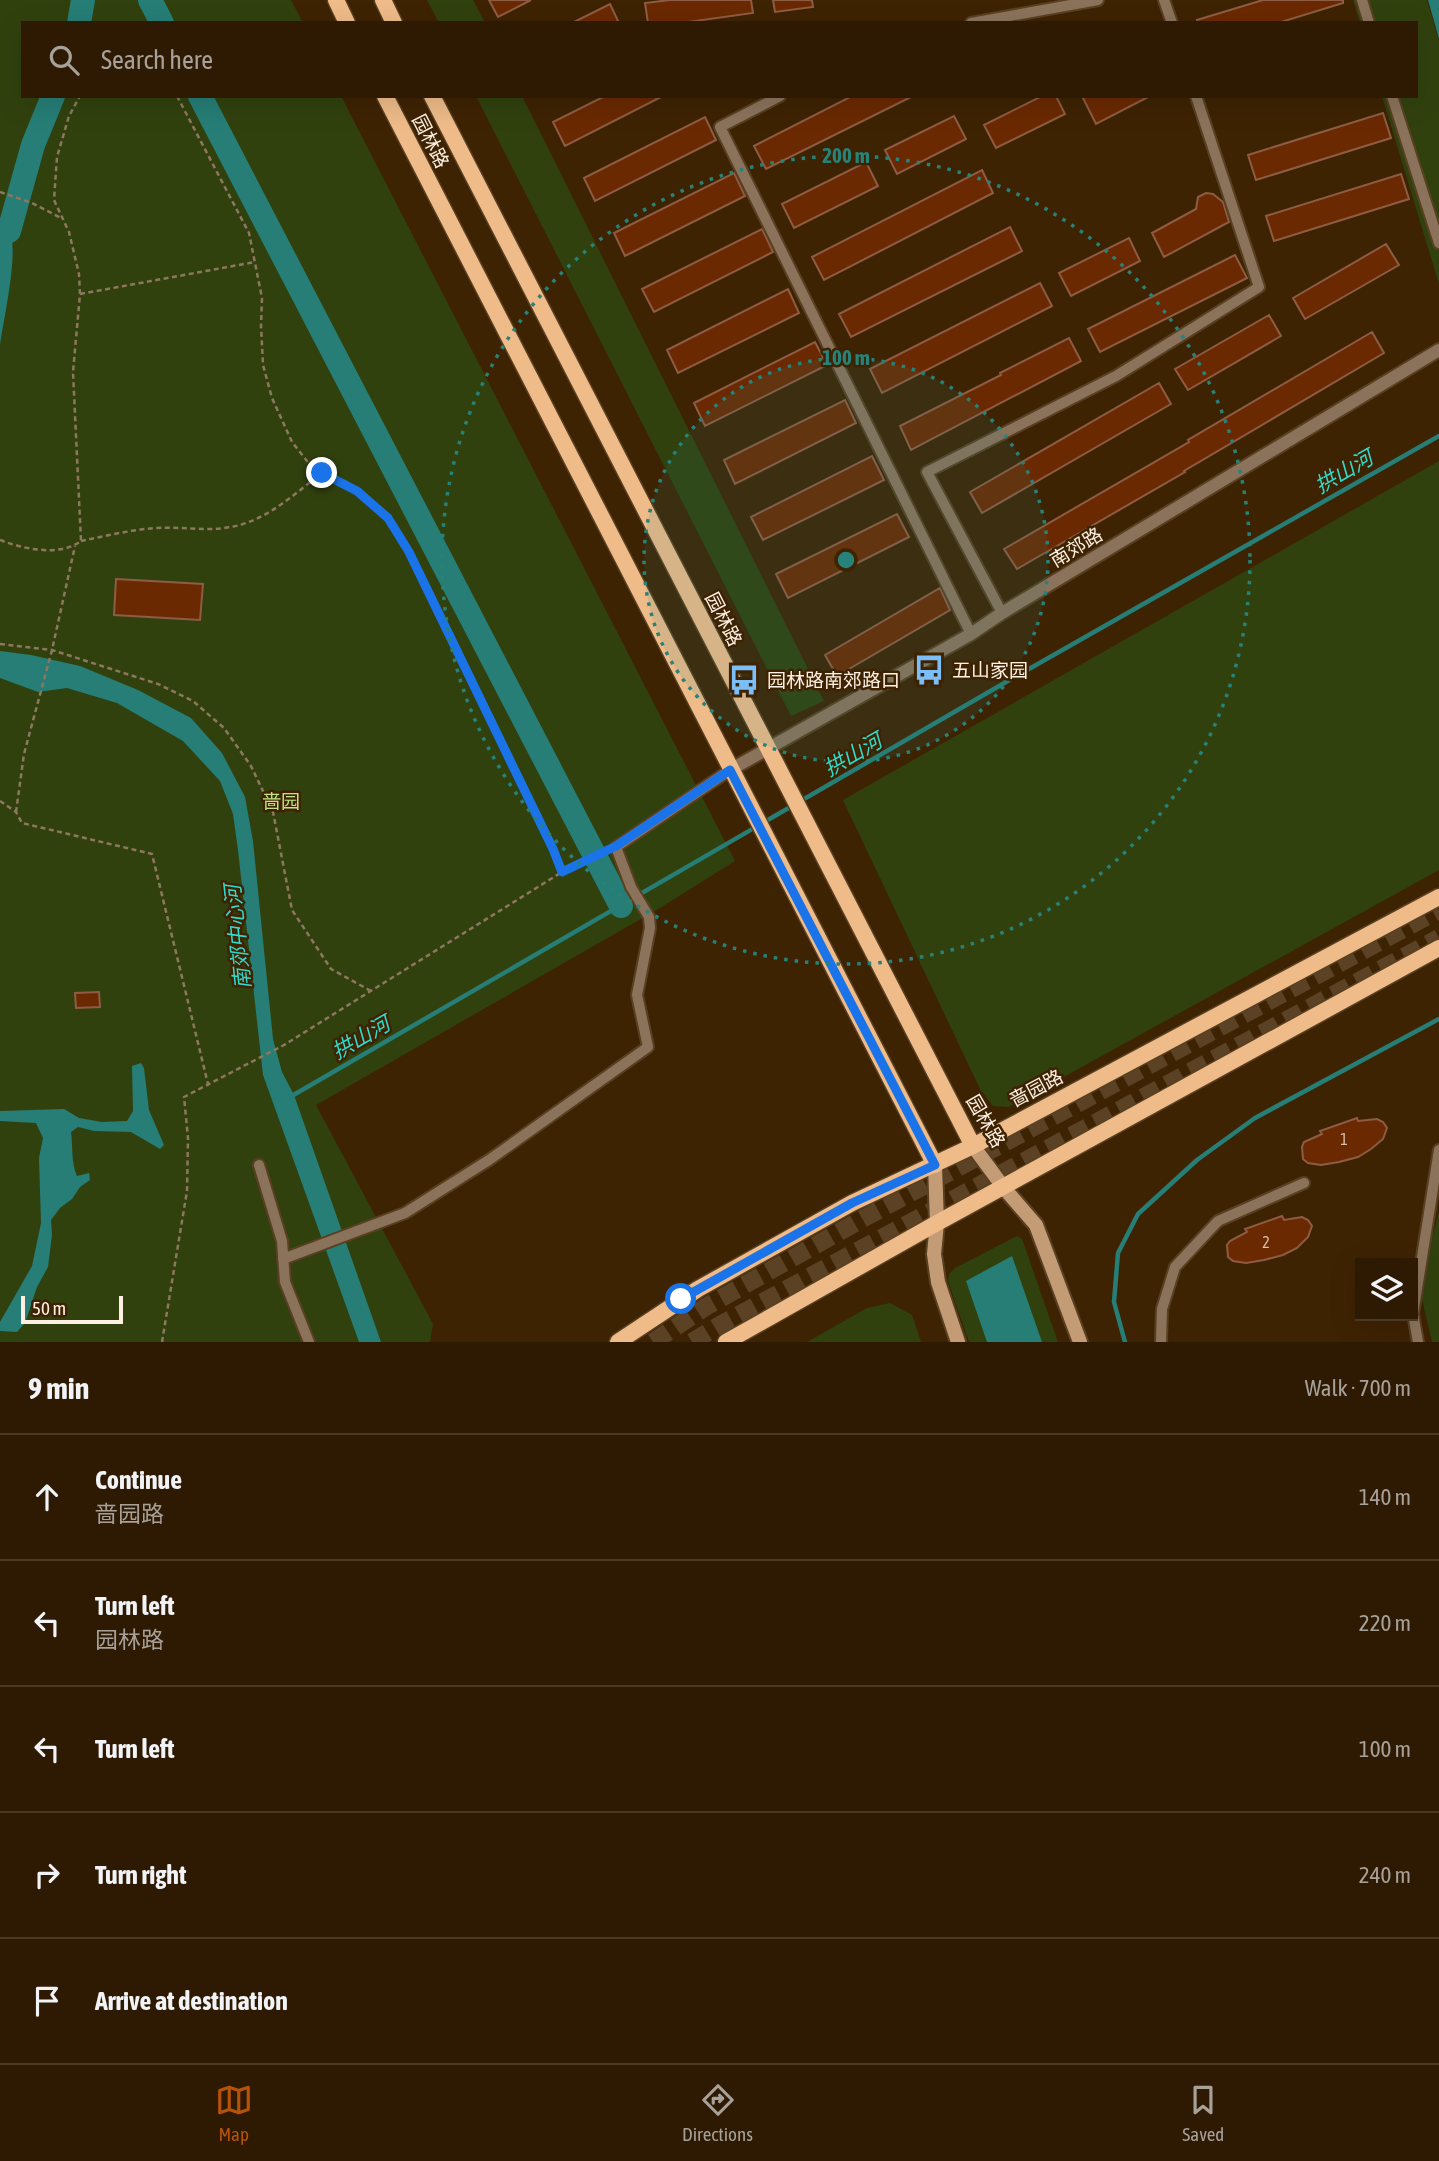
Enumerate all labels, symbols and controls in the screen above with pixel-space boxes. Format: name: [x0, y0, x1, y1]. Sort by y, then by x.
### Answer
search box: [21, 21, 1418, 98]
icon: search: [45, 41, 83, 79]
text: Search here: [101, 45, 213, 75]
street label: 园林路: [408, 111, 454, 171]
text: 200 m: [822, 143, 870, 167]
text: 100 m: [822, 345, 870, 369]
water label: 拱山河: [1310, 443, 1380, 497]
route end: [306, 457, 337, 488]
street label: 南郊路: [1046, 523, 1106, 571]
centre of rings: [834, 548, 858, 572]
street label: 园林路: [701, 589, 747, 649]
bus stop icon: 五山家园: [912, 653, 946, 687]
place label: 五山家园: [952, 659, 1028, 681]
bus stop icon: 园林路南郊路口: [727, 663, 761, 697]
place label: 园林路南郊路口: [767, 669, 900, 691]
water label: 拱山河: [819, 726, 889, 780]
park label: 啬园: [262, 790, 300, 812]
water label: 南郊中心河: [219, 880, 254, 991]
water label: 拱山河: [327, 1009, 397, 1063]
street label: 啬园路: [1006, 1065, 1066, 1111]
street label: 园林路: [962, 1091, 1010, 1151]
house number: 1: [1340, 1130, 1348, 1148]
house number: 2: [1262, 1233, 1270, 1251]
map controls: [1355, 1258, 1418, 1321]
button: layers: [1355, 1258, 1418, 1321]
route start: [665, 1283, 696, 1314]
scale bar: [21, 1293, 122, 1325]
text: 50 m: [32, 1297, 66, 1319]
text: 9 min: [28, 1371, 89, 1405]
text: Walk · 700 m: [1305, 1375, 1411, 1401]
text: Continue: [95, 1465, 182, 1495]
icon: ahead: [28, 1478, 66, 1516]
text: 140 m: [1359, 1484, 1411, 1510]
text: 啬园路: [95, 1501, 164, 1527]
text: Turn left: [95, 1591, 175, 1621]
icon: left: [28, 1604, 66, 1642]
text: 220 m: [1359, 1610, 1411, 1636]
text: 园林路: [95, 1627, 164, 1653]
icon: left: [28, 1730, 66, 1768]
text: Turn left: [95, 1734, 175, 1764]
text: 100 m: [1359, 1736, 1411, 1762]
icon: right: [28, 1856, 66, 1894]
text: Turn right: [95, 1860, 186, 1890]
text: 240 m: [1359, 1862, 1411, 1888]
icon: arrive: [28, 1982, 66, 2020]
text: Arrive at destination: [95, 1986, 288, 2016]
tab: Map: [215, 2081, 253, 2145]
tab: Directions: [682, 2081, 753, 2145]
tab: Saved: [1182, 2081, 1224, 2145]

